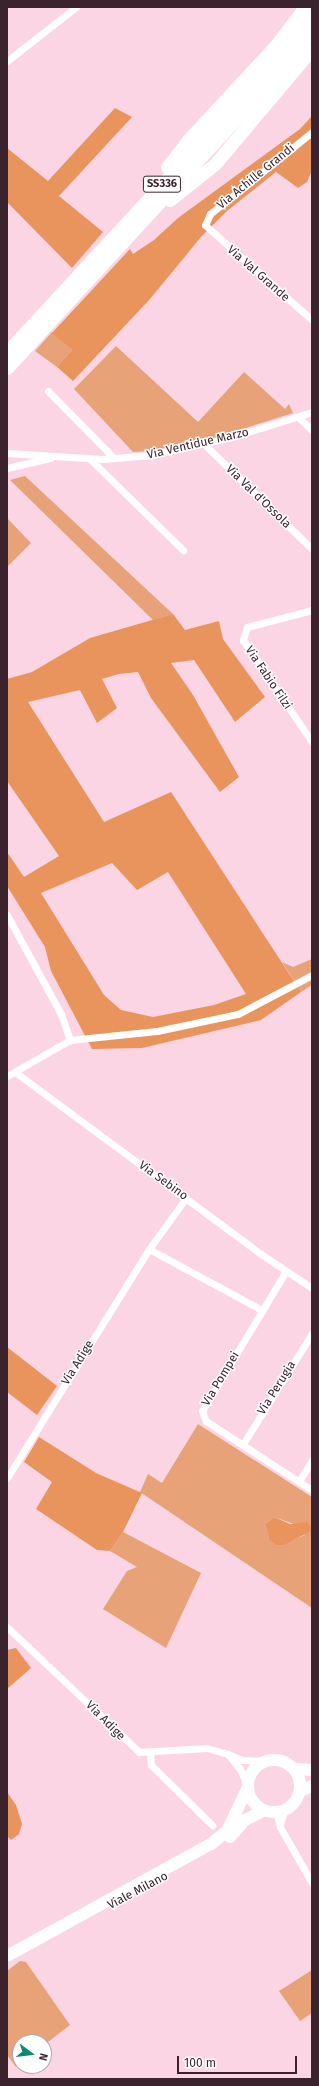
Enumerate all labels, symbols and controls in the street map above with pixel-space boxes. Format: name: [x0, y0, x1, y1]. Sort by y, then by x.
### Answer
street label: Via Achille Grandi: [214, 141, 298, 213]
road number: SS336: [142, 175, 182, 193]
street label: Via Val Grande: [224, 243, 292, 305]
street label: Via Ventidue Marzo: [146, 425, 250, 463]
street label: Via Val d'Ossola: [222, 462, 294, 532]
street label: Via Fabio Filzi: [242, 644, 294, 712]
street label: Via Sebino: [136, 1158, 190, 1204]
street label: Via Adige: [59, 1338, 97, 1388]
street label: Via Pompei: [199, 1349, 243, 1409]
street label: Via Perugia: [255, 1358, 299, 1418]
street label: Via Adige: [82, 1698, 128, 1744]
street label: Viale Milano: [105, 1869, 171, 1913]
north arrow: [12, 2034, 52, 2074]
scale bar: [179, 2048, 299, 2074]
text: N: [36, 2052, 50, 2062]
text: 100 m: [184, 2056, 216, 2070]

